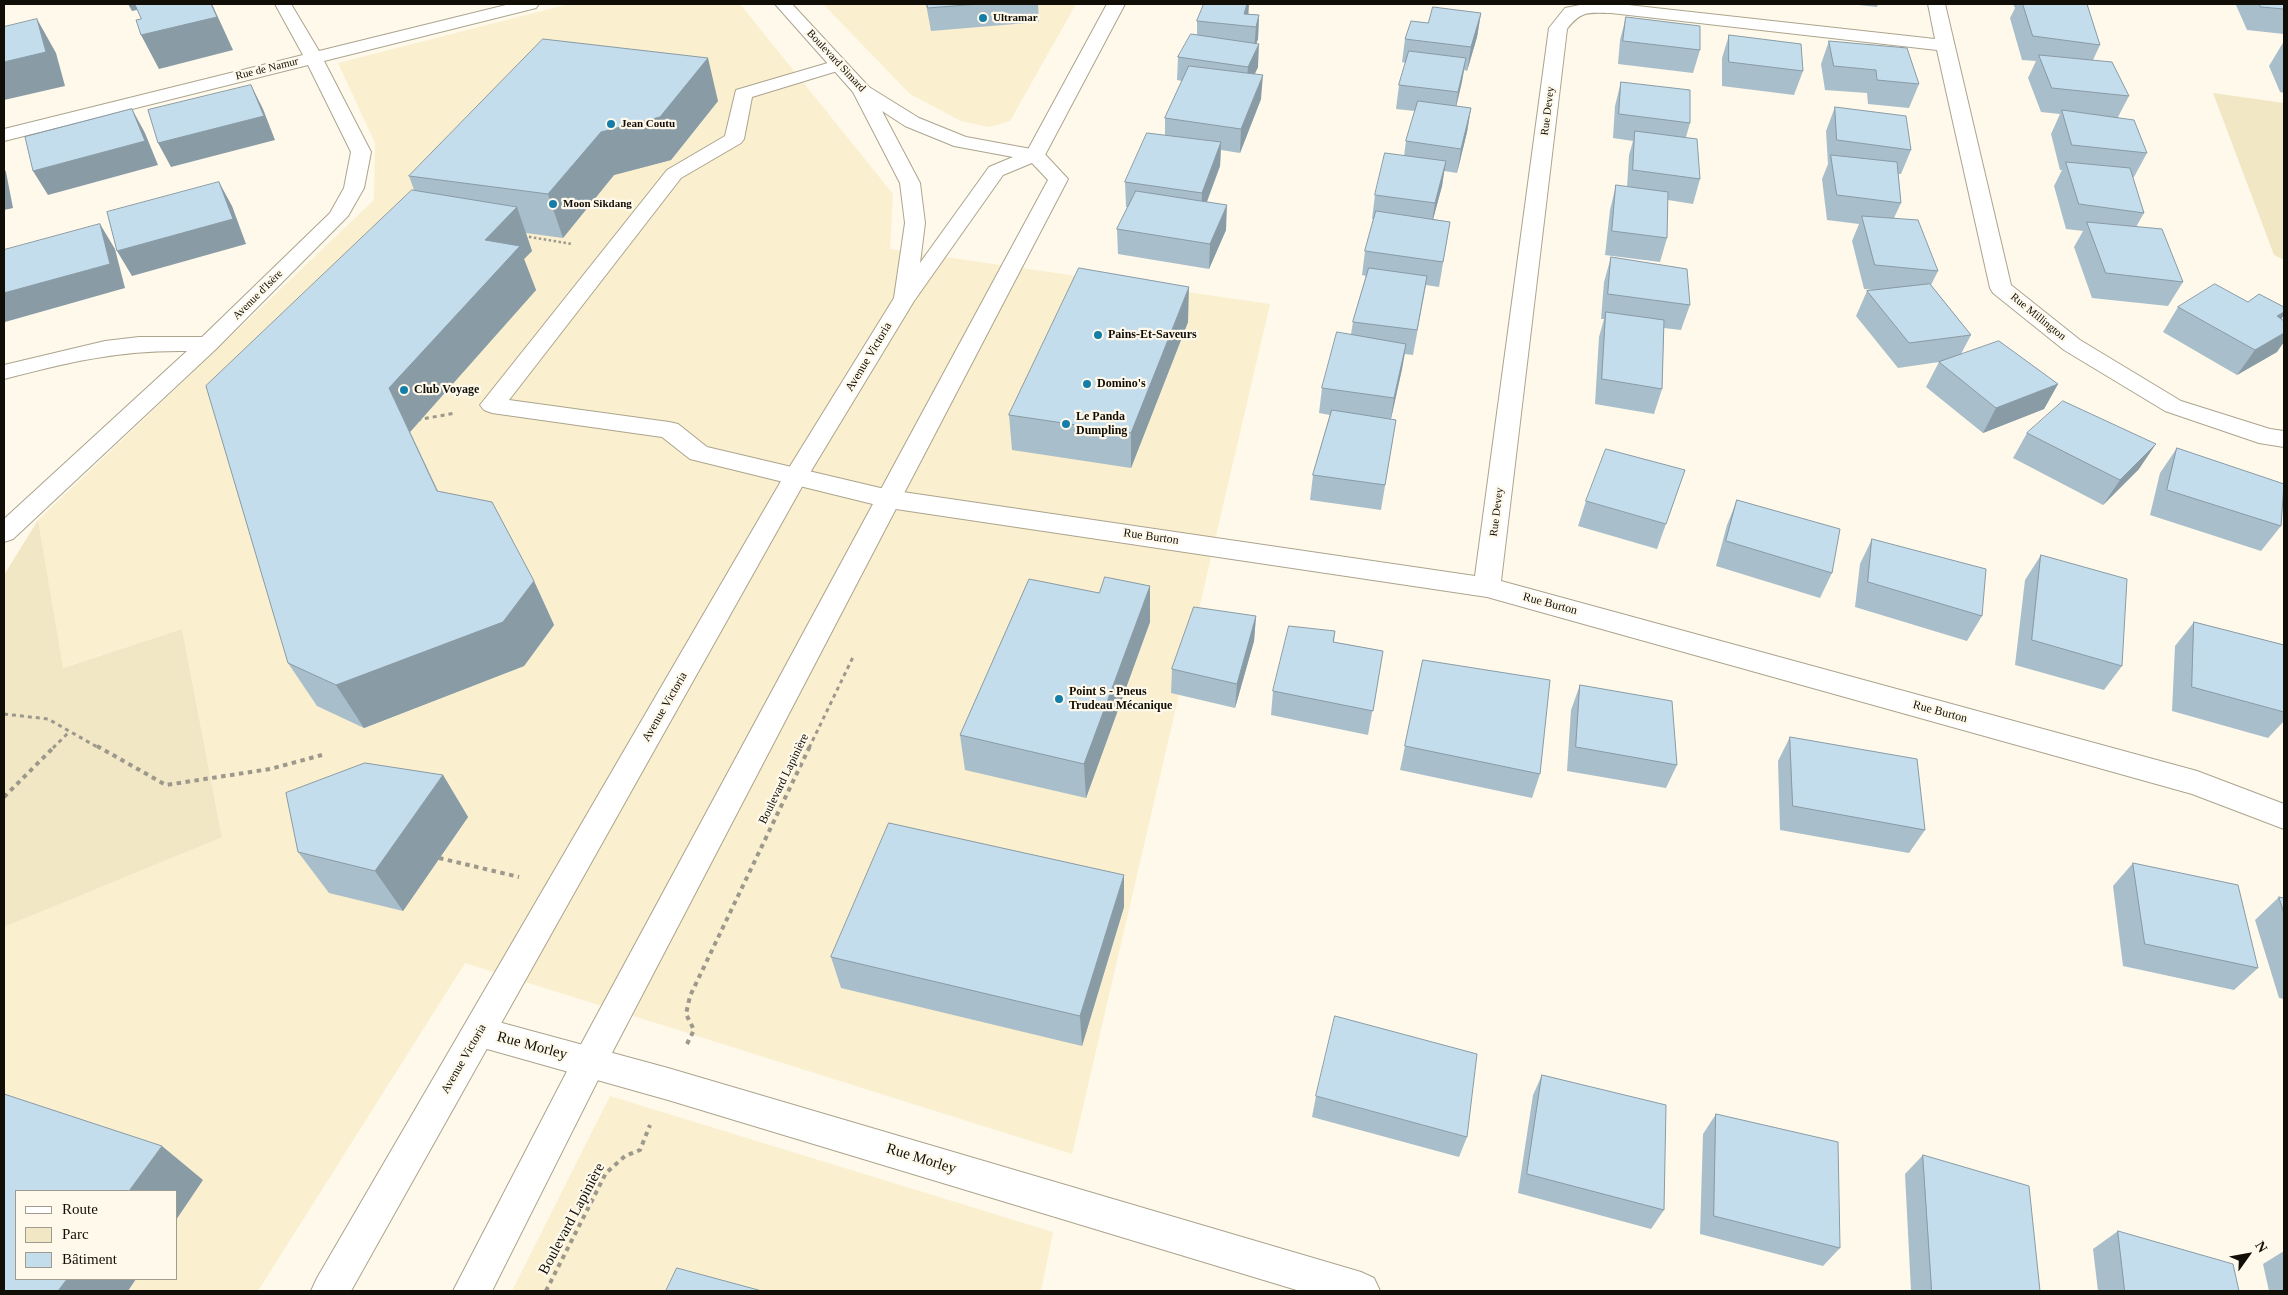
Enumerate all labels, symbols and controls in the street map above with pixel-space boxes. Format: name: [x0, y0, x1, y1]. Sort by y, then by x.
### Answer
place label: Ultramar: [993, 11, 1038, 25]
marker: Ultramar: [977, 12, 989, 24]
street label: Boulevard Simard: [804, 27, 868, 95]
street label: Rue de Namur: [234, 55, 300, 83]
street label: Rue Devey: [1538, 86, 1558, 136]
place label: Jean Coutu: [621, 117, 675, 131]
marker: Jean Coutu: [605, 118, 617, 130]
place label: Moon Sikdang: [563, 197, 632, 211]
marker: Moon Sikdang: [547, 198, 559, 210]
street label: Avenue d'Isère: [230, 267, 286, 323]
street label: Rue Millington: [2008, 291, 2068, 343]
street label: Avenue Victoria: [843, 320, 895, 394]
place label: Pains-Et-Saveurs: [1108, 328, 1197, 342]
marker: Pains-Et-Saveurs: [1092, 329, 1104, 341]
place label: Domino's: [1097, 377, 1146, 391]
marker: Domino's: [1081, 378, 1093, 390]
place label: Club Voyage: [414, 383, 479, 397]
marker: Club Voyage: [398, 384, 410, 396]
place label: Le Panda Dumpling: [1076, 410, 1127, 438]
marker: Le Panda Dumpling: [1060, 418, 1072, 430]
street label: Rue Devey: [1487, 487, 1507, 537]
street label: Rue Burton: [1122, 526, 1180, 548]
street label: Rue Burton: [1521, 590, 1579, 618]
street label: Avenue Victoria: [639, 670, 691, 744]
place label: Point S - Pneus Trudeau Mécanique: [1069, 685, 1172, 713]
marker: Point S - Pneus Trudeau Mécanique: [1053, 693, 1065, 705]
street label: Rue Burton: [1911, 698, 1969, 726]
street label: Boulevard Lapinière: [756, 731, 812, 827]
street label: Avenue Victoria: [438, 1022, 490, 1096]
street label: Rue Morley: [495, 1028, 569, 1064]
street label: Rue Morley: [884, 1140, 958, 1178]
street label: Boulevard Lapinière: [535, 1160, 609, 1278]
legend: [15, 1190, 178, 1280]
text: Route: [62, 1201, 98, 1217]
text: Parc: [62, 1226, 89, 1242]
north arrow: [2223, 1230, 2273, 1280]
text: N: [2252, 1239, 2270, 1255]
text: Bâtiment: [62, 1251, 117, 1267]

